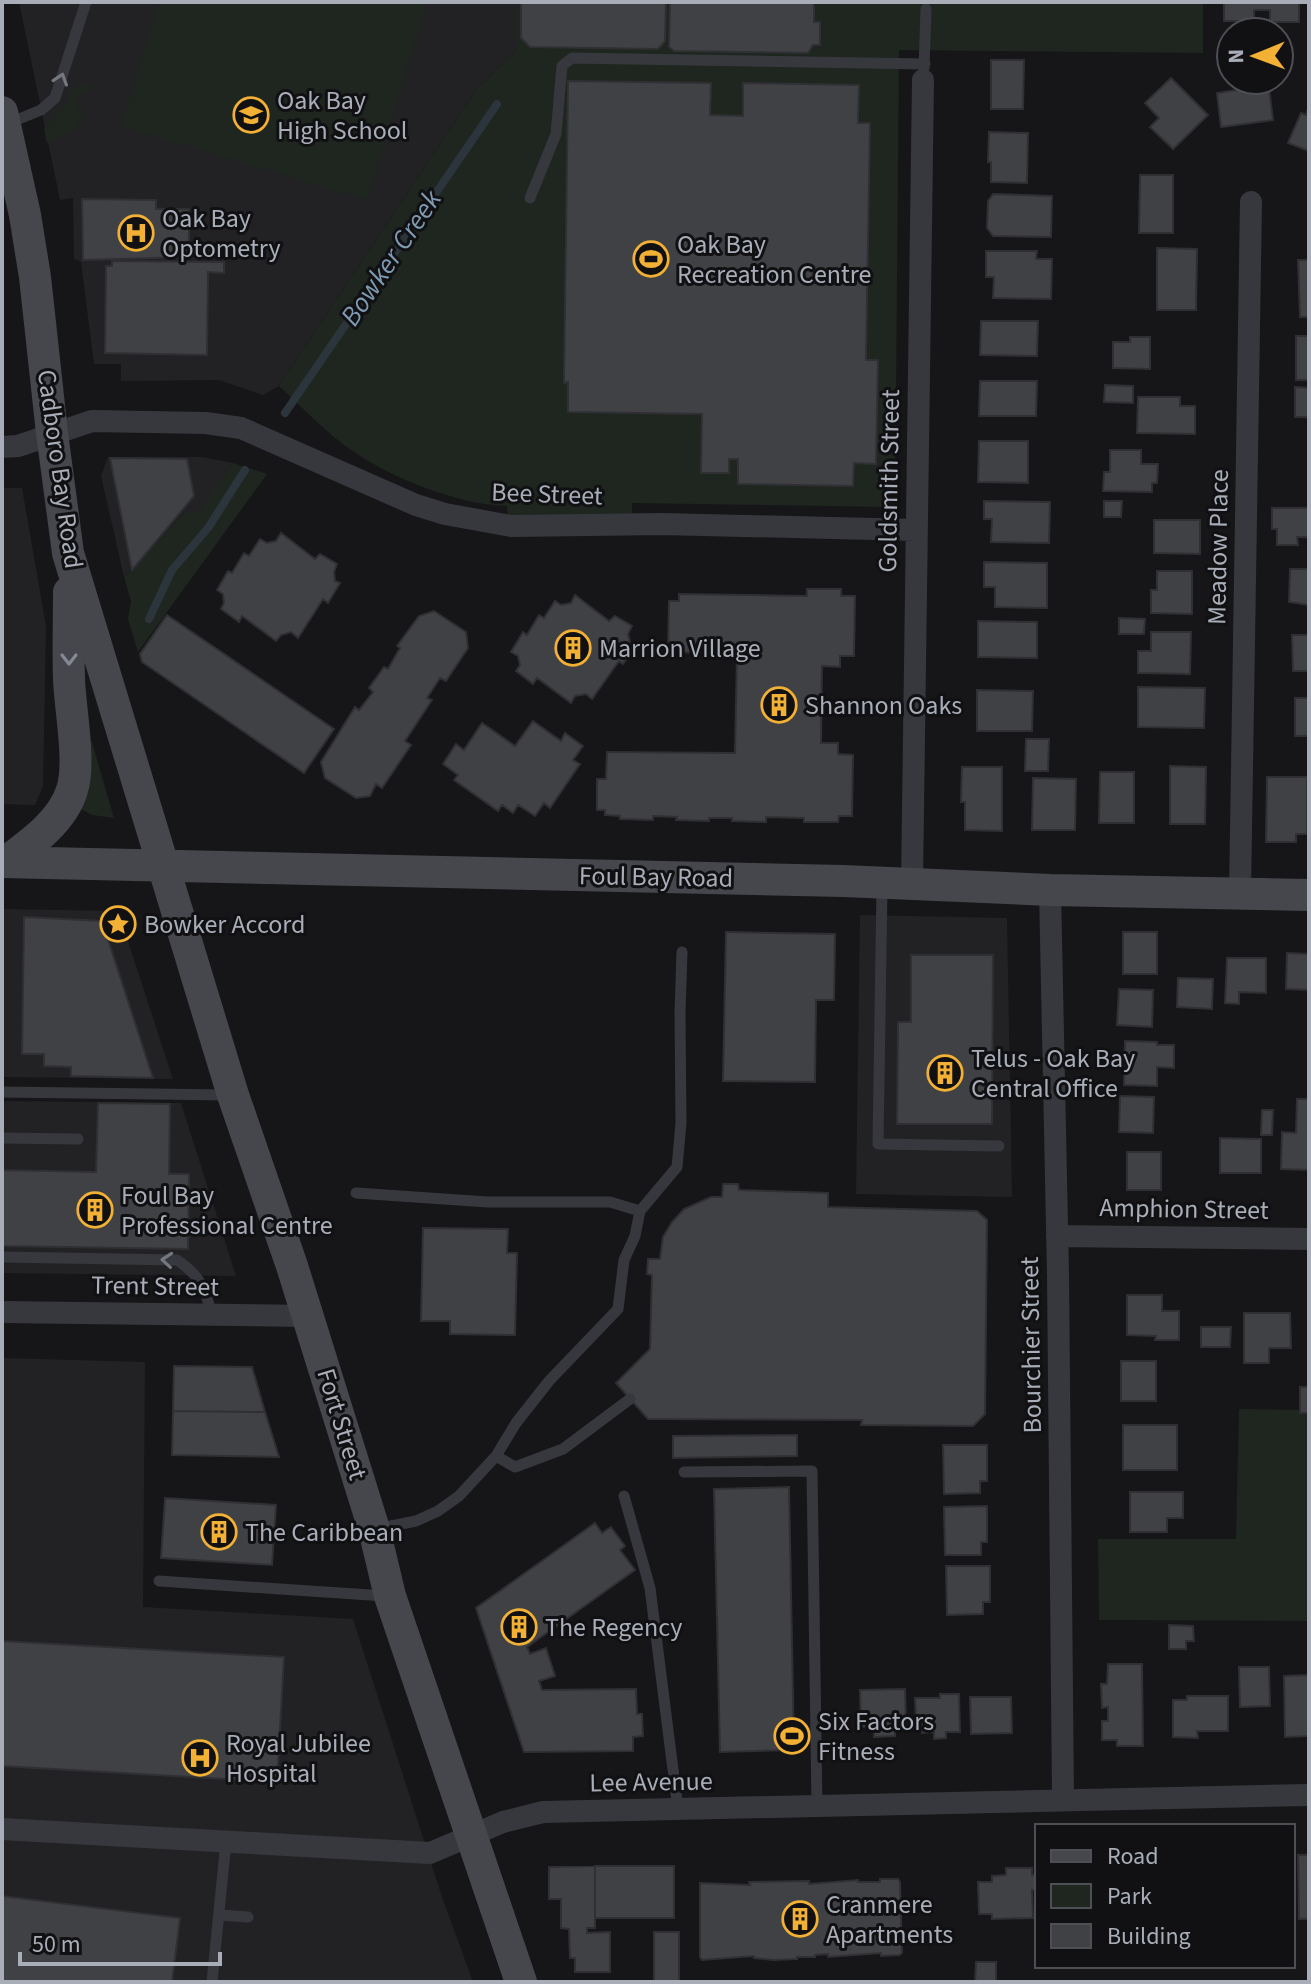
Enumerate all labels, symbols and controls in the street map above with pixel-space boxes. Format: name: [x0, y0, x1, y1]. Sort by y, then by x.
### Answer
north arrow: [1215, 16, 1295, 96]
text: N: [1220, 49, 1252, 64]
one-way arrow: [52, 73, 68, 86]
place label: Oak Bay High School: [277, 82, 408, 149]
school or university icon: Oak Bay High School: [232, 96, 270, 134]
water label: Bowker Creek: [331, 181, 452, 334]
place label: Oak Bay Optometry: [162, 200, 281, 267]
hospital icon: Oak Bay Optometry: [117, 214, 155, 252]
place label: Oak Bay Recreation Centre: [677, 226, 871, 293]
sports icon: Oak Bay Recreation Centre: [632, 240, 670, 278]
street label: Cadboro Bay Road: [28, 367, 92, 571]
street label: Goldsmith Street: [869, 389, 909, 573]
street label: Meadow Place: [1198, 469, 1238, 625]
street label: Bee Street: [491, 474, 604, 514]
building icon: Marrion Village: [554, 629, 592, 667]
place label: Marrion Village: [599, 630, 761, 667]
one-way arrow: [60, 653, 78, 666]
building icon: Shannon Oaks: [760, 686, 798, 724]
place label: Shannon Oaks: [805, 687, 962, 724]
street label: Foul Bay Road: [579, 857, 733, 897]
place icon: Bowker Accord: [99, 905, 137, 943]
place label: Bowker Accord: [144, 906, 306, 943]
place label: Telus - Oak Bay Central Office: [971, 1040, 1135, 1107]
building icon: Telus - Oak Bay Central Office: [926, 1054, 964, 1092]
place label: Foul Bay Professional Centre: [121, 1177, 333, 1244]
street label: Amphion Street: [1099, 1189, 1269, 1229]
building icon: Foul Bay Professional Centre: [76, 1191, 114, 1229]
one-way arrow: [160, 1252, 173, 1269]
street label: Bourchier Street: [1011, 1256, 1051, 1434]
street label: Trent Street: [91, 1266, 219, 1306]
street label: Fort Street: [308, 1364, 377, 1484]
building icon: The Caribbean: [200, 1513, 238, 1551]
place label: The Caribbean: [245, 1514, 403, 1551]
building icon: The Regency: [500, 1608, 538, 1646]
place label: The Regency: [545, 1609, 682, 1646]
place label: Six Factors Fitness: [818, 1703, 934, 1770]
sports icon: Six Factors Fitness: [773, 1717, 811, 1755]
place label: Royal Jubilee Hospital: [226, 1725, 371, 1792]
hospital icon: Royal Jubilee Hospital: [181, 1739, 219, 1777]
street label: Lee Avenue: [589, 1762, 713, 1802]
legend: [1035, 1824, 1295, 1968]
text: Road: [1107, 1839, 1159, 1874]
text: Park: [1107, 1879, 1152, 1914]
place label: Cranmere Apartments: [826, 1886, 953, 1953]
building icon: Cranmere Apartments: [781, 1900, 819, 1938]
scale bar: [20, 1916, 220, 1966]
text: Building: [1107, 1919, 1191, 1954]
text: 50 m: [32, 1927, 81, 1962]

